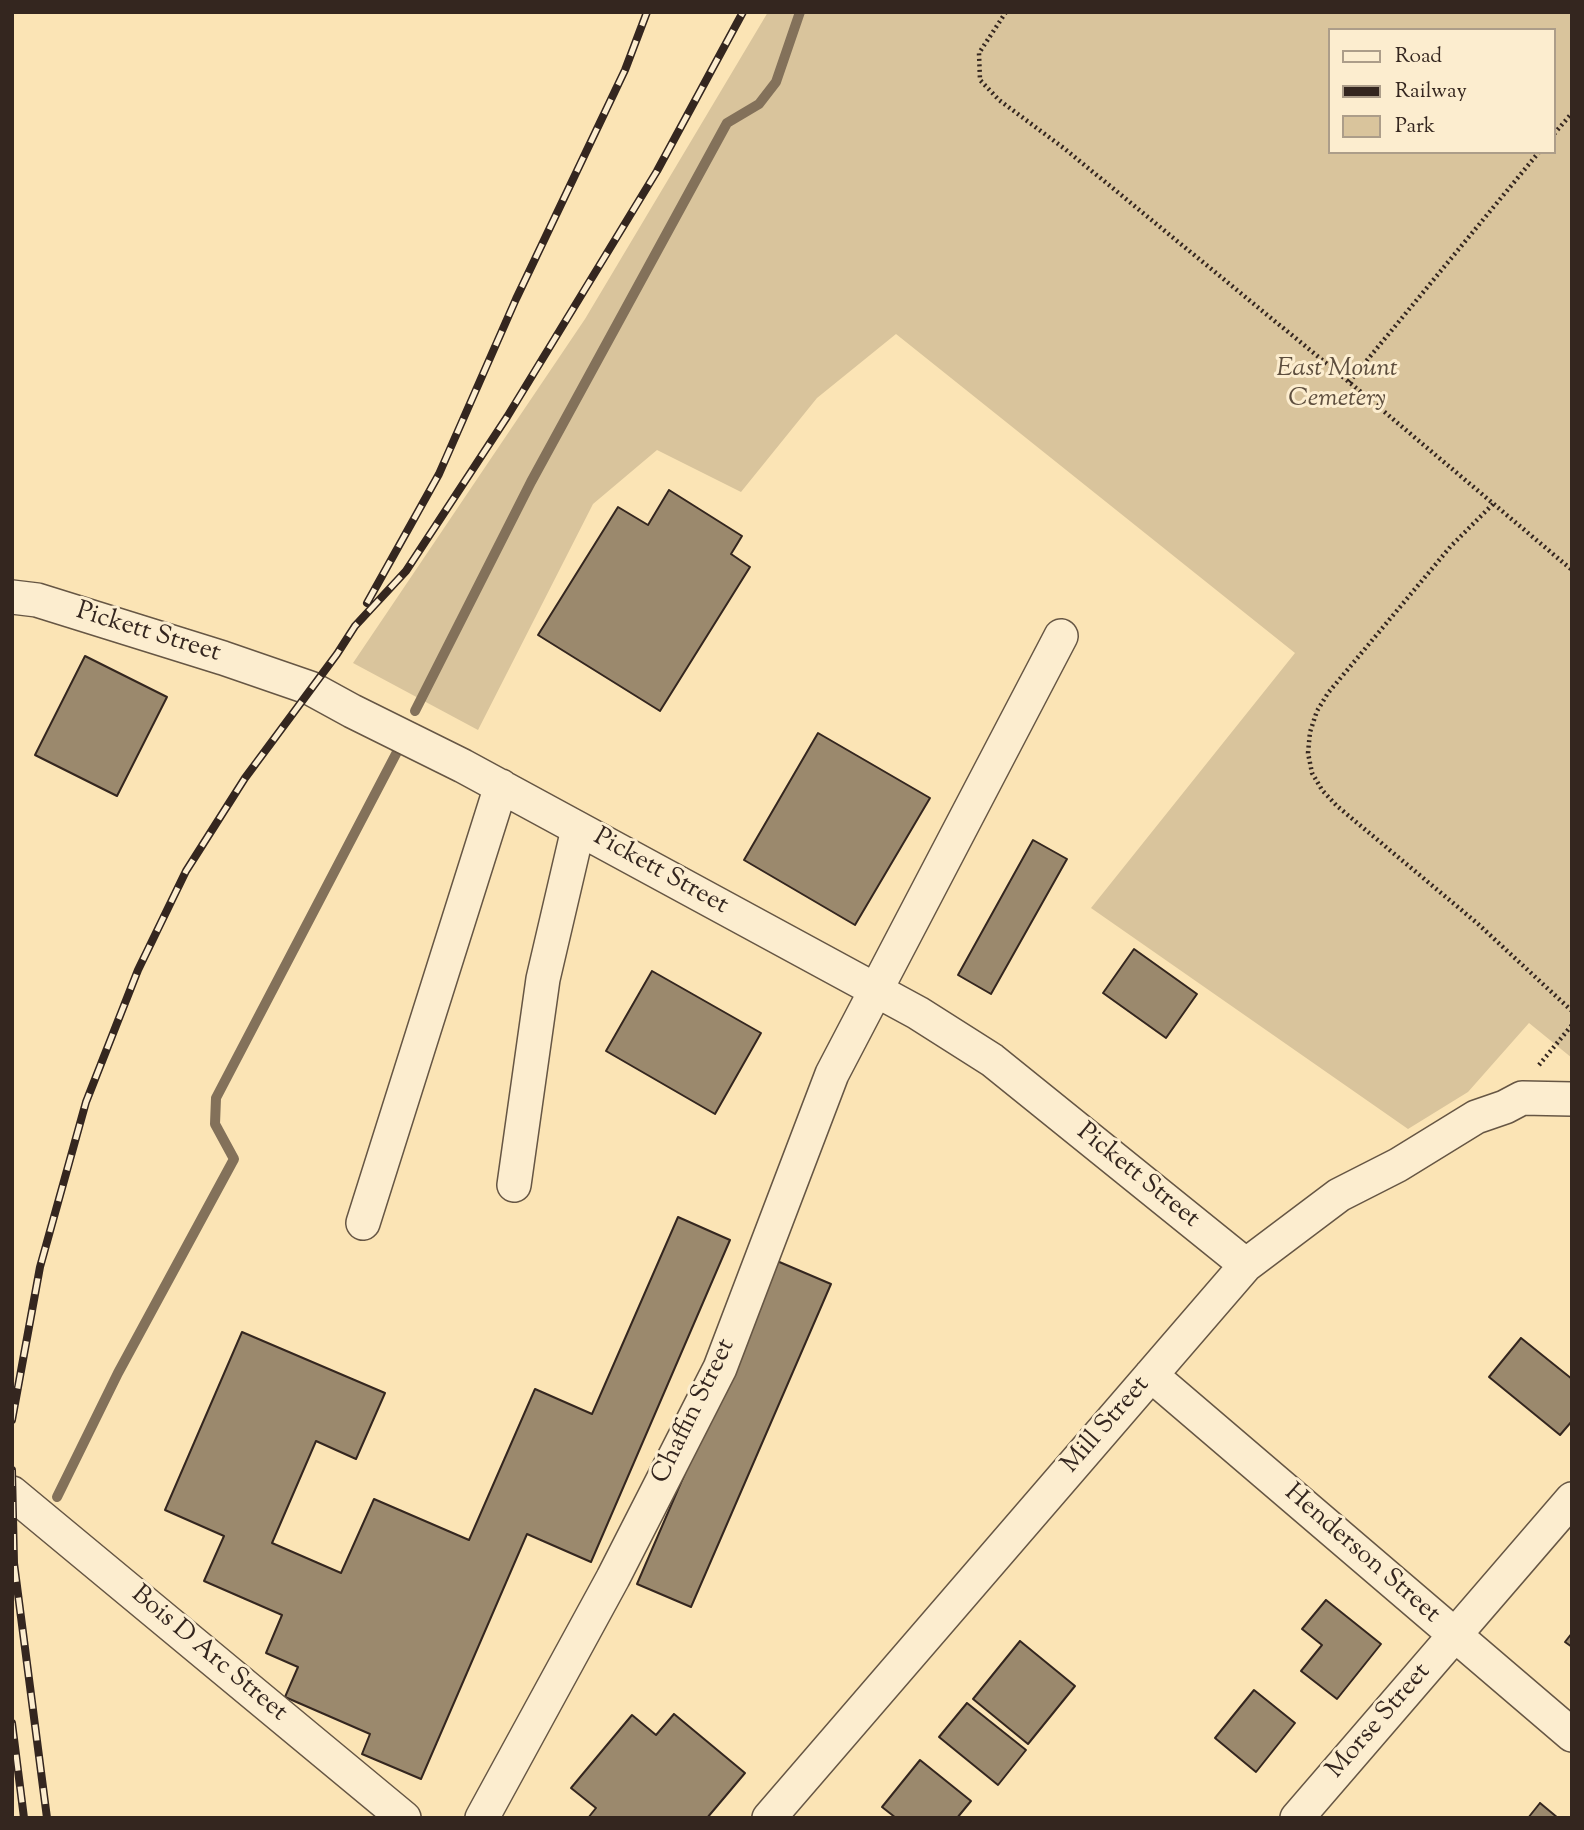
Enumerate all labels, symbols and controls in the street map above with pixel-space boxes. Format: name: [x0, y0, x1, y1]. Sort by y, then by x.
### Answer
legend: [1328, 28, 1556, 154]
text: Road: [1395, 42, 1442, 72]
text: Railway: [1395, 77, 1467, 107]
text: Park: [1395, 112, 1435, 142]
park label: East Mount Cemetery: [1276, 355, 1398, 416]
street label: Pickett Street: [72, 597, 224, 671]
street label: Pickett Street: [587, 823, 733, 923]
street label: Pickett Street: [1069, 1118, 1205, 1236]
street label: Chaffin Street: [647, 1335, 743, 1489]
street label: Mill Street: [1056, 1371, 1158, 1481]
street label: Henderson Street: [1277, 1479, 1445, 1631]
street label: Bois D Arc Street: [123, 1580, 293, 1730]
street label: Morse Street: [1321, 1658, 1439, 1786]

